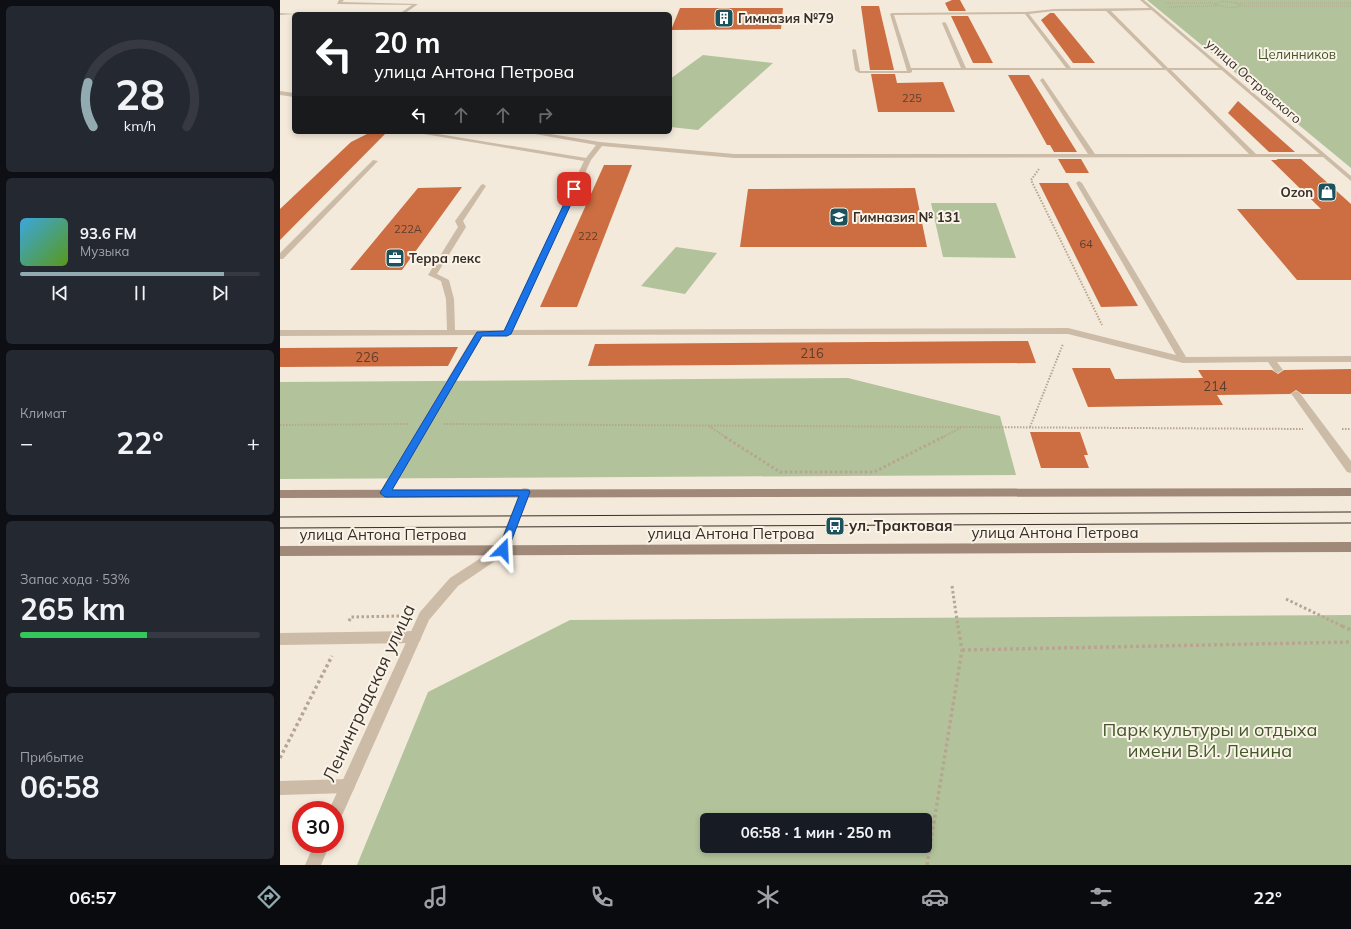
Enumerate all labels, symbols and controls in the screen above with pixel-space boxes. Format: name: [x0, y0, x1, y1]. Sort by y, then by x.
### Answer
building icon: Гимназия №79: [713, 7, 735, 29]
place label: Гимназия №79: [738, 10, 834, 26]
text: 20 m: [374, 25, 440, 60]
icon: left: [308, 28, 360, 80]
street label: улица Островского: [1203, 35, 1305, 127]
park label: Целинников: [1258, 46, 1336, 62]
text: улица Антона Петрова: [374, 60, 575, 83]
text: 28: [115, 68, 165, 120]
house number: 225: [902, 91, 922, 105]
icon: left: [408, 104, 430, 126]
icon: ahead: [450, 104, 472, 126]
icon: ahead: [492, 104, 514, 126]
icon: right: [534, 104, 556, 126]
text: km/h: [124, 116, 156, 134]
pin: [557, 172, 591, 206]
icon: arrive: [563, 178, 585, 200]
shop icon: Ozon: [1316, 181, 1338, 203]
place label: Ozon: [1281, 184, 1313, 200]
school or university icon: Гимназия № 131: [828, 206, 850, 228]
place label: Гимназия № 131: [853, 209, 960, 225]
house number: 222А: [394, 222, 422, 236]
text: 93.6 FM: [80, 224, 136, 243]
house number: 222: [578, 229, 598, 243]
house number: 64: [1079, 237, 1093, 251]
text: Музыка: [80, 243, 129, 259]
office icon: Терра лекс: [384, 247, 406, 269]
place label: Терра лекс: [409, 250, 481, 266]
icon: previous: [49, 282, 71, 304]
icon: pause: [129, 282, 151, 304]
icon: next: [209, 282, 231, 304]
house number: 216: [800, 345, 824, 361]
house number: 226: [355, 349, 379, 365]
house number: 214: [1203, 378, 1227, 394]
text: Климат: [20, 405, 67, 421]
text: 22°: [116, 424, 164, 462]
text: −: [20, 429, 33, 457]
text: +: [247, 429, 260, 457]
bus stop icon: ул. Трактовая: [824, 515, 846, 537]
place label: ул. Трактовая: [849, 516, 953, 535]
street label: улица Антона Петрова: [971, 523, 1139, 542]
street label: улица Антона Петрова: [647, 524, 815, 543]
street label: улица Антона Петрова: [299, 525, 467, 544]
position arrow: [482, 529, 524, 571]
text: Запас хода · 53%: [20, 571, 130, 587]
text: 265 km: [20, 590, 126, 628]
street label: Ленинградская улица: [317, 600, 420, 785]
park label: Парк культуры и отдыха имени В.И. Ленина: [1103, 718, 1318, 762]
text: Прибытие: [20, 749, 84, 765]
text: 06:58: [20, 768, 99, 806]
speed limit sign: 30: [292, 801, 344, 853]
text: 06:58 · 1 мин · 250 m: [741, 823, 891, 842]
icon: directions: [255, 883, 283, 911]
icon: music: [422, 883, 450, 911]
icon: phone: [588, 883, 616, 911]
icon: climate: [754, 883, 782, 911]
icon: car: [921, 883, 949, 911]
icon: filters: [1087, 883, 1115, 911]
text: 06:57: [69, 886, 117, 909]
text: 22°: [1253, 886, 1282, 909]

